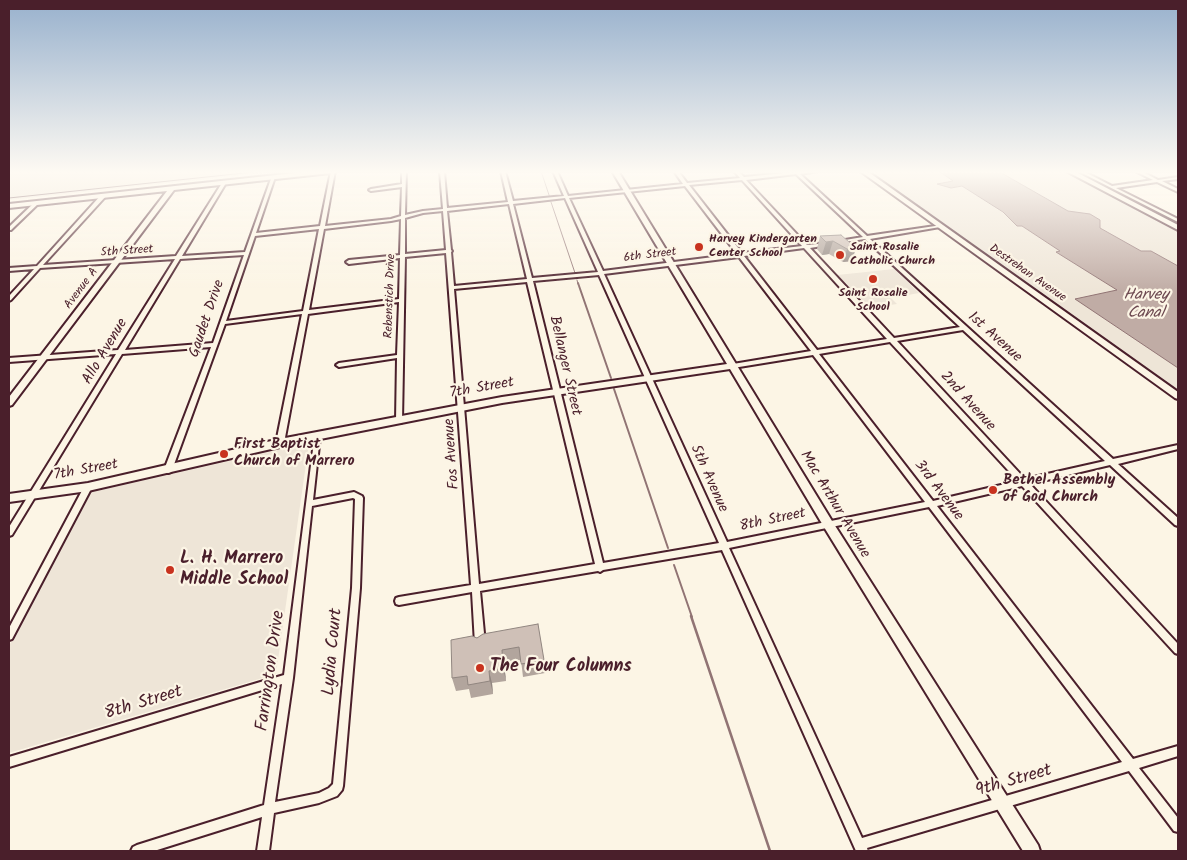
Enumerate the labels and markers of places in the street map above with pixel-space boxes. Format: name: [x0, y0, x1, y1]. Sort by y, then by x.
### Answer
place label: Harvey Kindergarten Center School: [709, 233, 817, 261]
marker: Harvey Kindergarten Center School: [693, 241, 705, 253]
place label: Saint Rosalie Catholic Church: [850, 241, 935, 269]
marker: Saint Rosalie Catholic Church: [834, 249, 846, 261]
marker: Saint Rosalie School: [867, 273, 879, 285]
place label: Saint Rosalie School: [838, 287, 908, 315]
place label: First Baptist Church of Marrero: [234, 436, 355, 471]
marker: First Baptist Church of Marrero: [218, 448, 230, 460]
place label: Bethel Assembly of God Church: [1003, 472, 1115, 507]
marker: Bethel Assembly of God Church: [987, 484, 999, 496]
place label: L. H. Marrero Middle School: [180, 549, 288, 592]
marker: L. H. Marrero Middle School: [164, 564, 176, 576]
place label: The Four Columns: [490, 657, 632, 679]
marker: The Four Columns: [474, 662, 486, 674]

